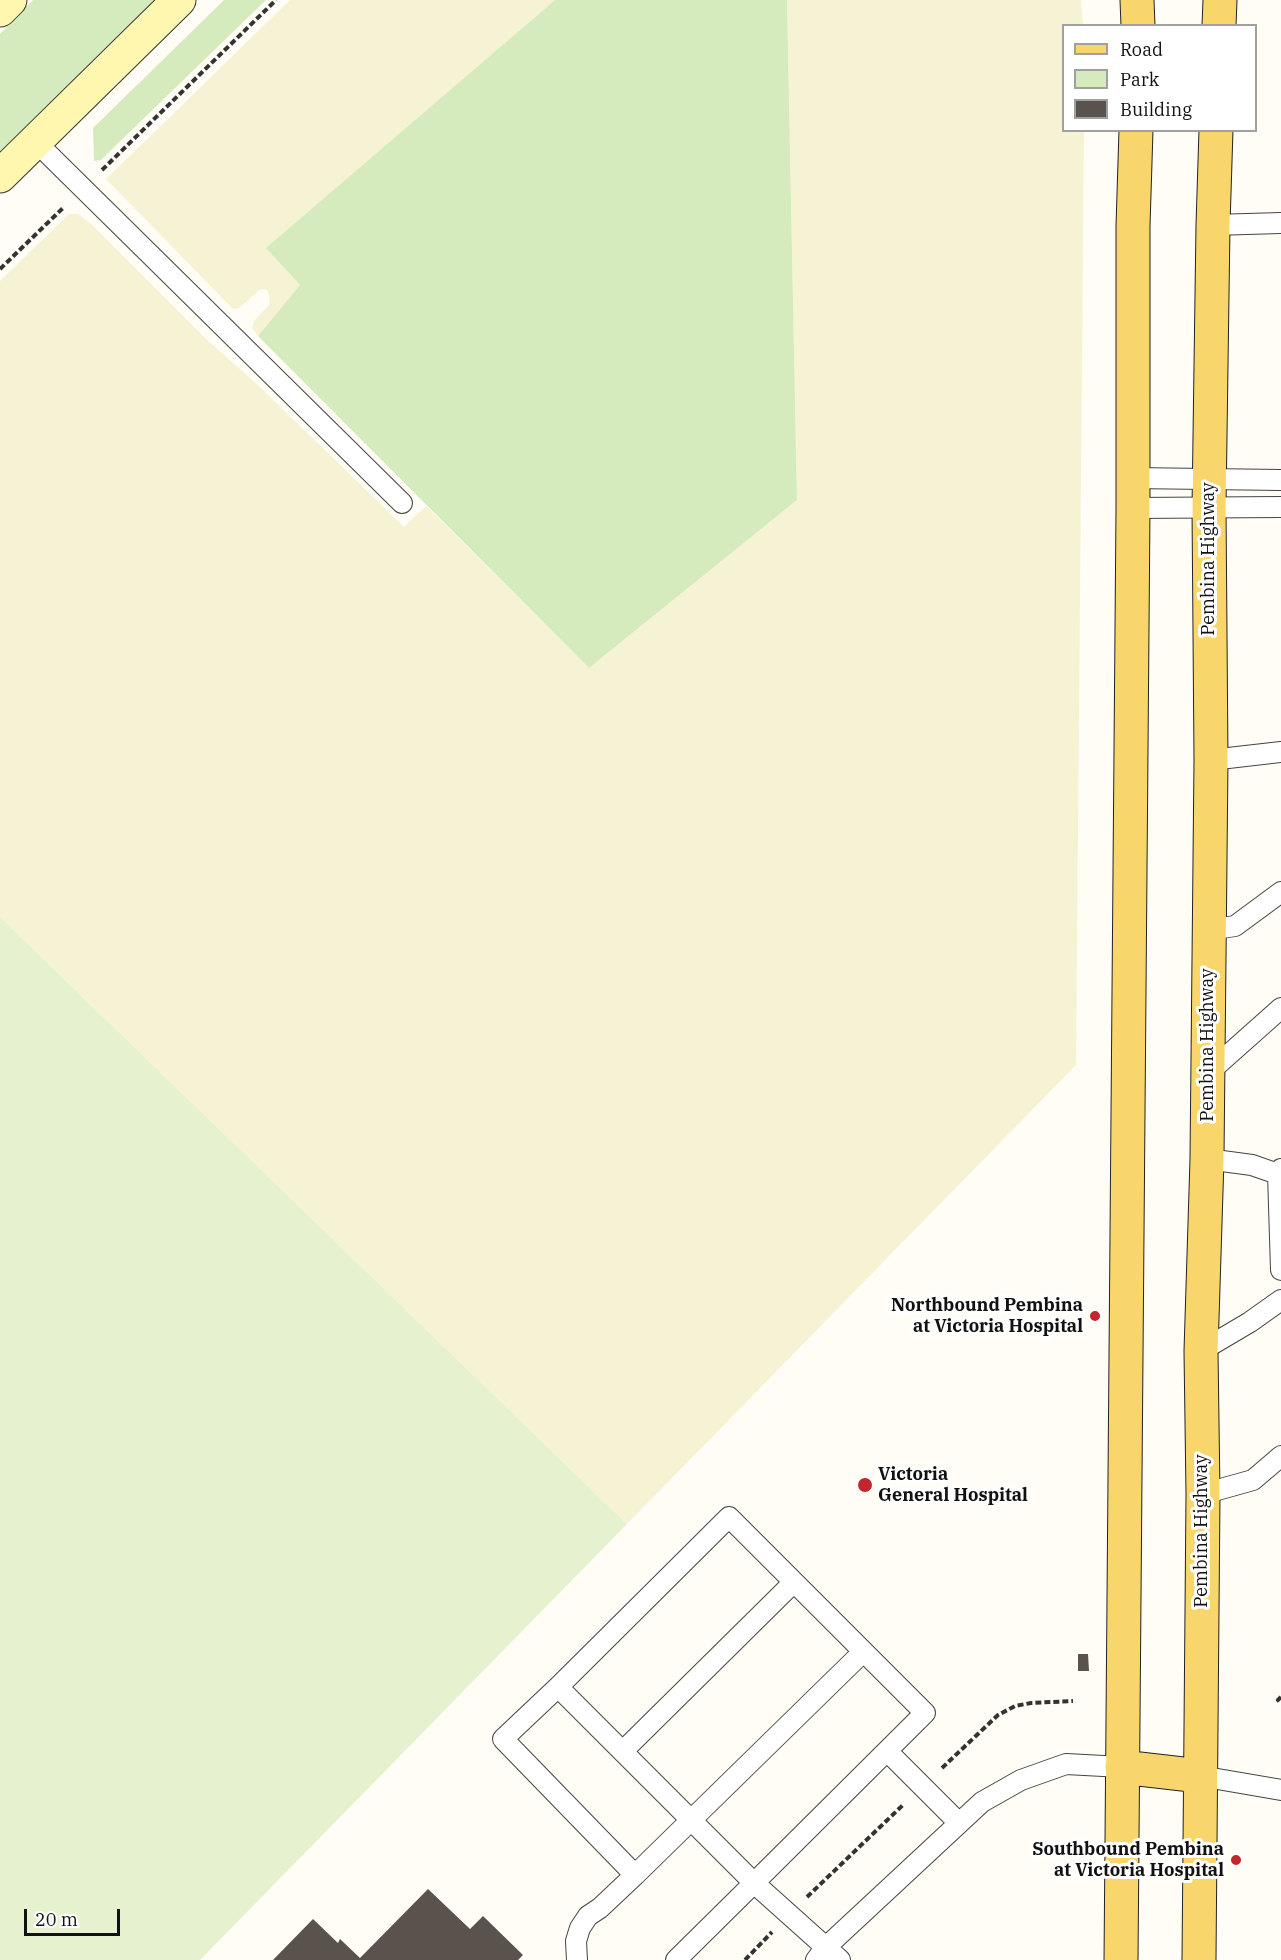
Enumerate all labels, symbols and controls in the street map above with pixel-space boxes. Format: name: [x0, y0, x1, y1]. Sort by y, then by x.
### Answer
legend: [1062, 24, 1257, 132]
text: Road: [1120, 38, 1163, 61]
text: Park: [1120, 68, 1159, 91]
text: Building: [1120, 98, 1192, 121]
street label: Pembina Highway: [1198, 482, 1220, 636]
street label: Pembina Highway: [1197, 968, 1219, 1122]
place label: Northbound Pembina at Victoria Hospital: [891, 1295, 1083, 1338]
marker: Northbound Pembina at Victoria Hospital: [1088, 1309, 1102, 1323]
street label: Pembina Highway: [1191, 1454, 1213, 1608]
place label: Victoria General Hospital: [878, 1464, 1028, 1506]
marker: Victoria General Hospital: [856, 1476, 874, 1494]
place label: Southbound Pembina at Victoria Hospital: [1032, 1839, 1224, 1882]
marker: Southbound Pembina at Victoria Hospital: [1229, 1853, 1243, 1867]
scale bar: [27, 1897, 123, 1935]
text: 20 m: [35, 1908, 78, 1931]

